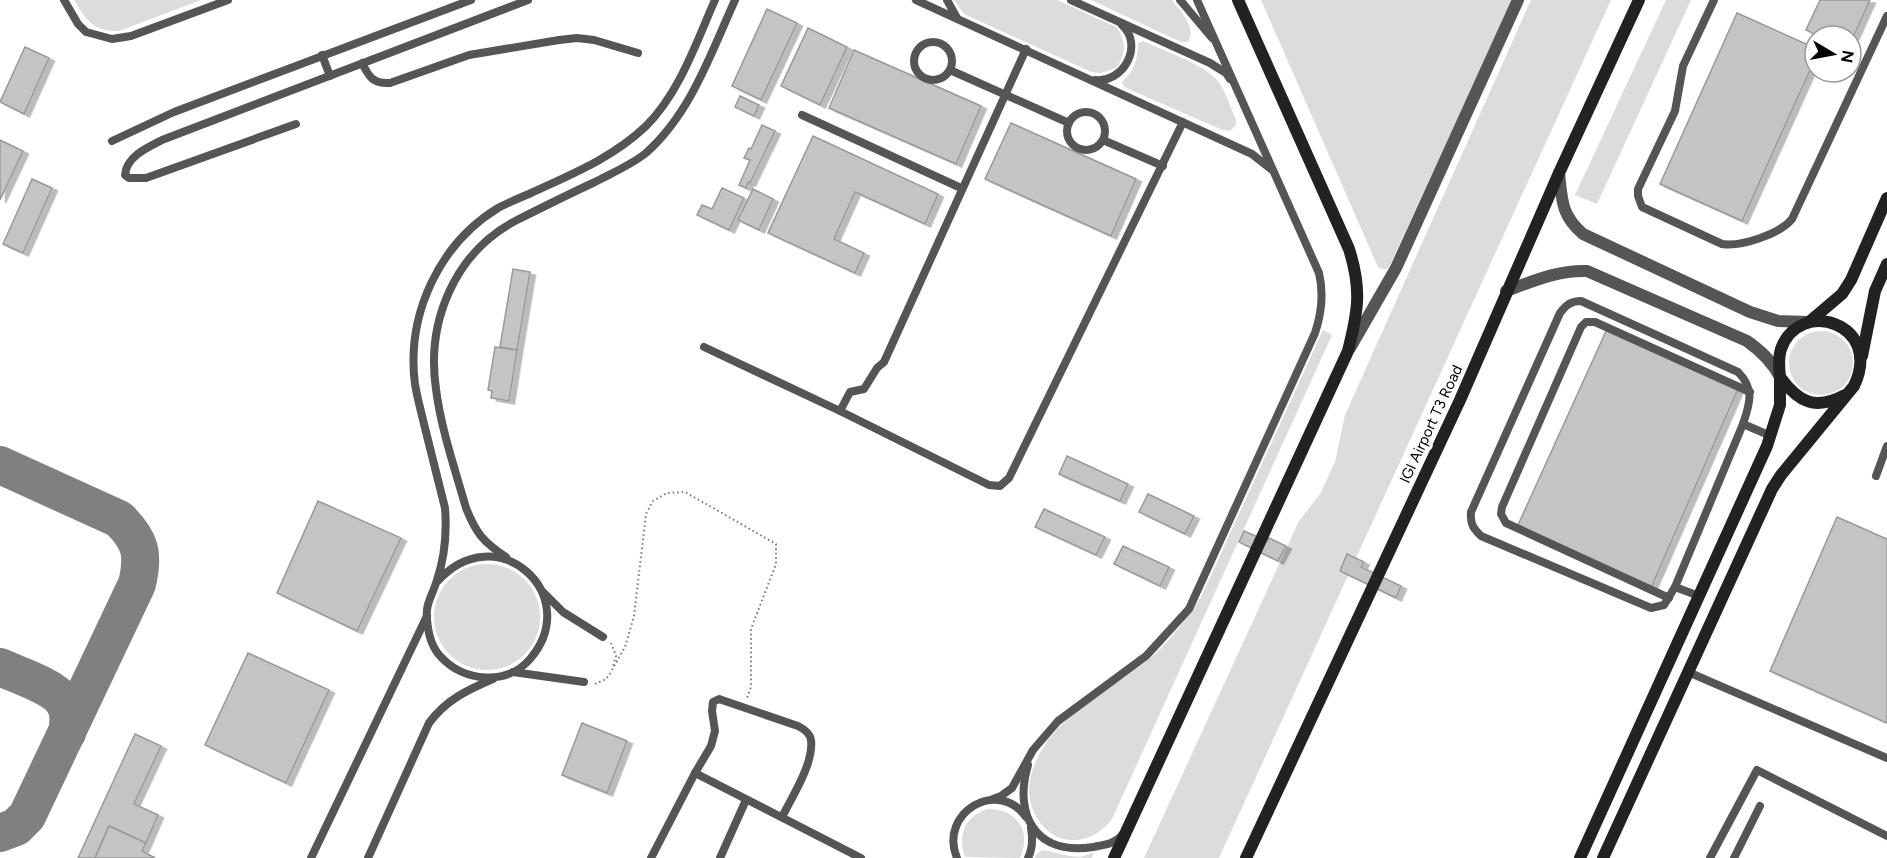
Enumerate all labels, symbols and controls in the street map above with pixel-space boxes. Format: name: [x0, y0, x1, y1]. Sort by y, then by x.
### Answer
north arrow: [1803, 24, 1863, 84]
text: N: [1837, 49, 1858, 64]
street label: IGI Airport T3 Road: [1396, 362, 1466, 486]

